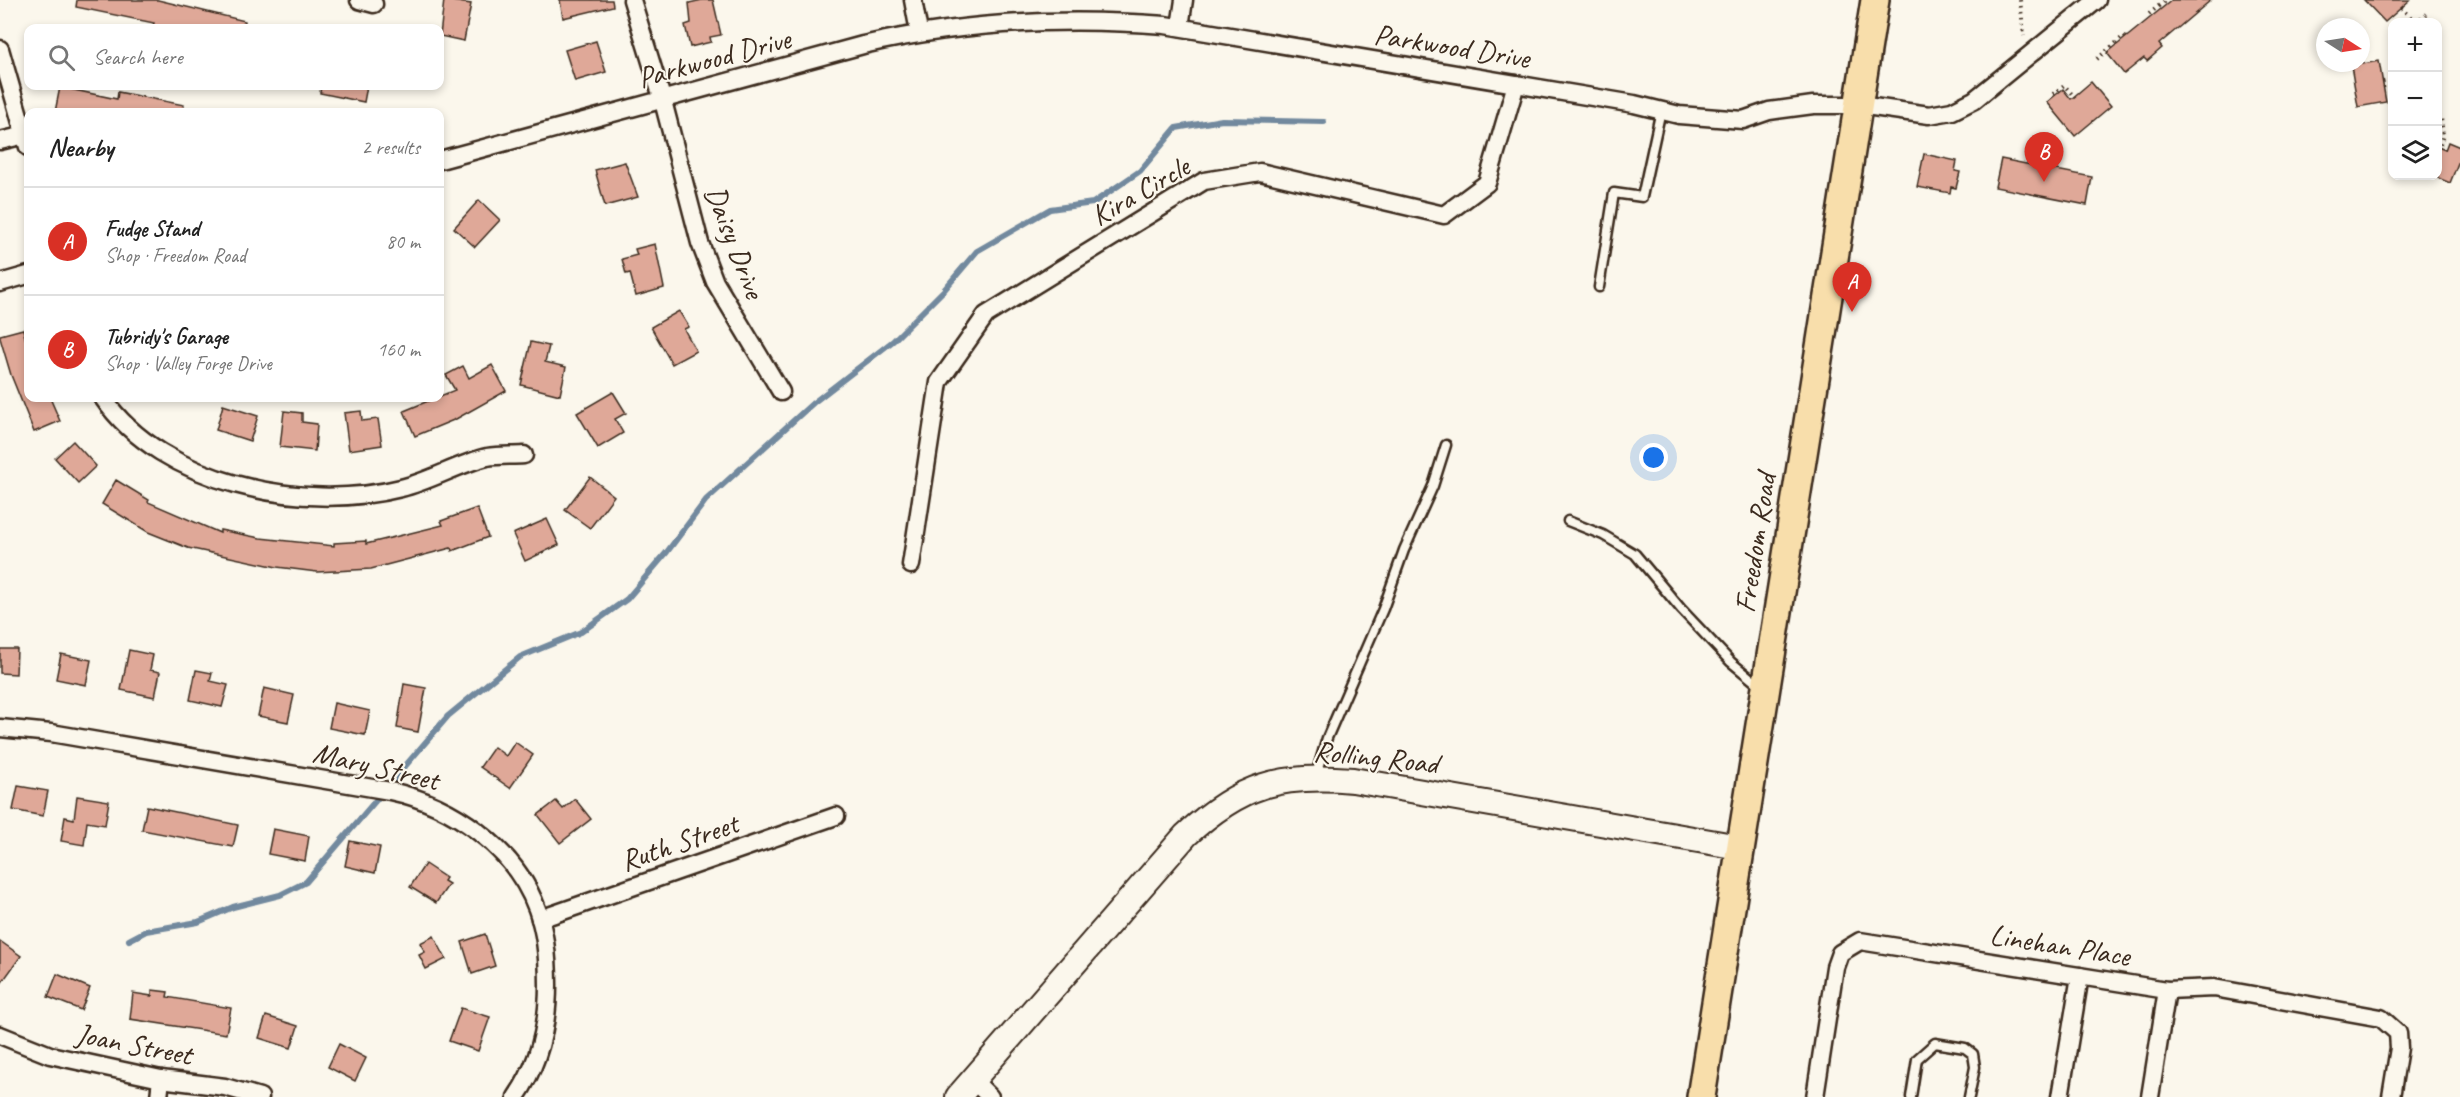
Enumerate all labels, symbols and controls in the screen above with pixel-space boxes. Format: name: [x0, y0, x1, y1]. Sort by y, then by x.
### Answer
street label: Parkwood Drive: [1372, 15, 1535, 77]
north arrow: [2316, 18, 2370, 72]
map controls: [2388, 18, 2442, 180]
button: +: [2388, 18, 2442, 72]
street label: Parkwood Drive: [633, 19, 797, 97]
search box: [24, 24, 444, 90]
icon: search: [45, 41, 78, 74]
text: Search here: [93, 43, 183, 71]
button: −: [2388, 72, 2442, 126]
button: layers: [2388, 126, 2442, 180]
text: Nearby: [48, 131, 113, 164]
pin: B: [2024, 132, 2064, 182]
text: 2 results: [361, 135, 420, 160]
street label: Kira Circle: [1084, 146, 1198, 234]
street label: Daisy Drive: [696, 180, 775, 306]
text: Fudge Stand: [105, 215, 199, 243]
text: A: [62, 229, 73, 254]
text: 80 m: [386, 229, 420, 254]
text: Shop · Freedom Road: [105, 243, 246, 268]
pin: A: [1832, 262, 1872, 312]
text: Tubridy's Garage: [105, 323, 228, 351]
text: B: [62, 337, 73, 362]
text: 160 m: [377, 337, 420, 362]
text: Shop · Valley Forge Drive: [105, 351, 272, 376]
your location: [1639, 443, 1668, 472]
street label: Freedom Road: [1725, 467, 1785, 615]
street label: Rolling Road: [1312, 732, 1444, 783]
street label: Mary Street: [309, 733, 445, 800]
street label: Ruth Street: [615, 803, 746, 880]
street label: Linehan Place: [1987, 915, 2135, 975]
street label: Joan Street: [71, 1014, 198, 1074]

